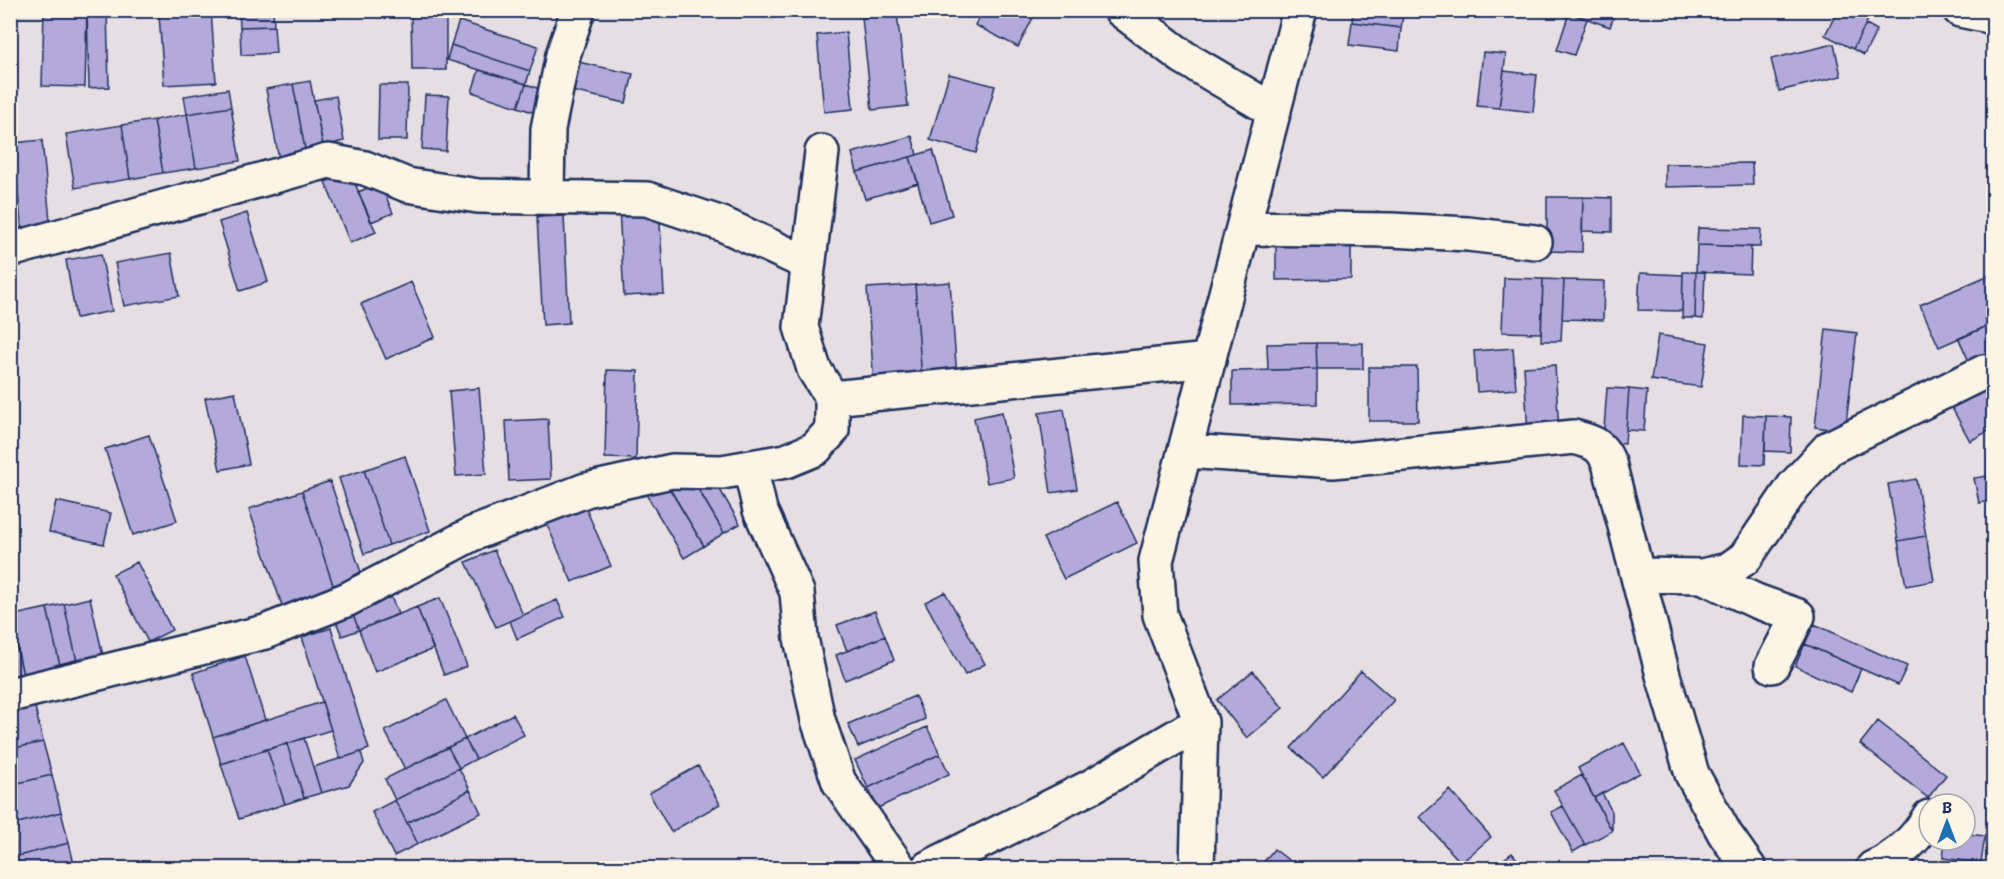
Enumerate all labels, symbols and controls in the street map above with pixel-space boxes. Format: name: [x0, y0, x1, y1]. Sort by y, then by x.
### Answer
north arrow: [1917, 792, 1977, 852]
text: B: [1942, 796, 1952, 817]

